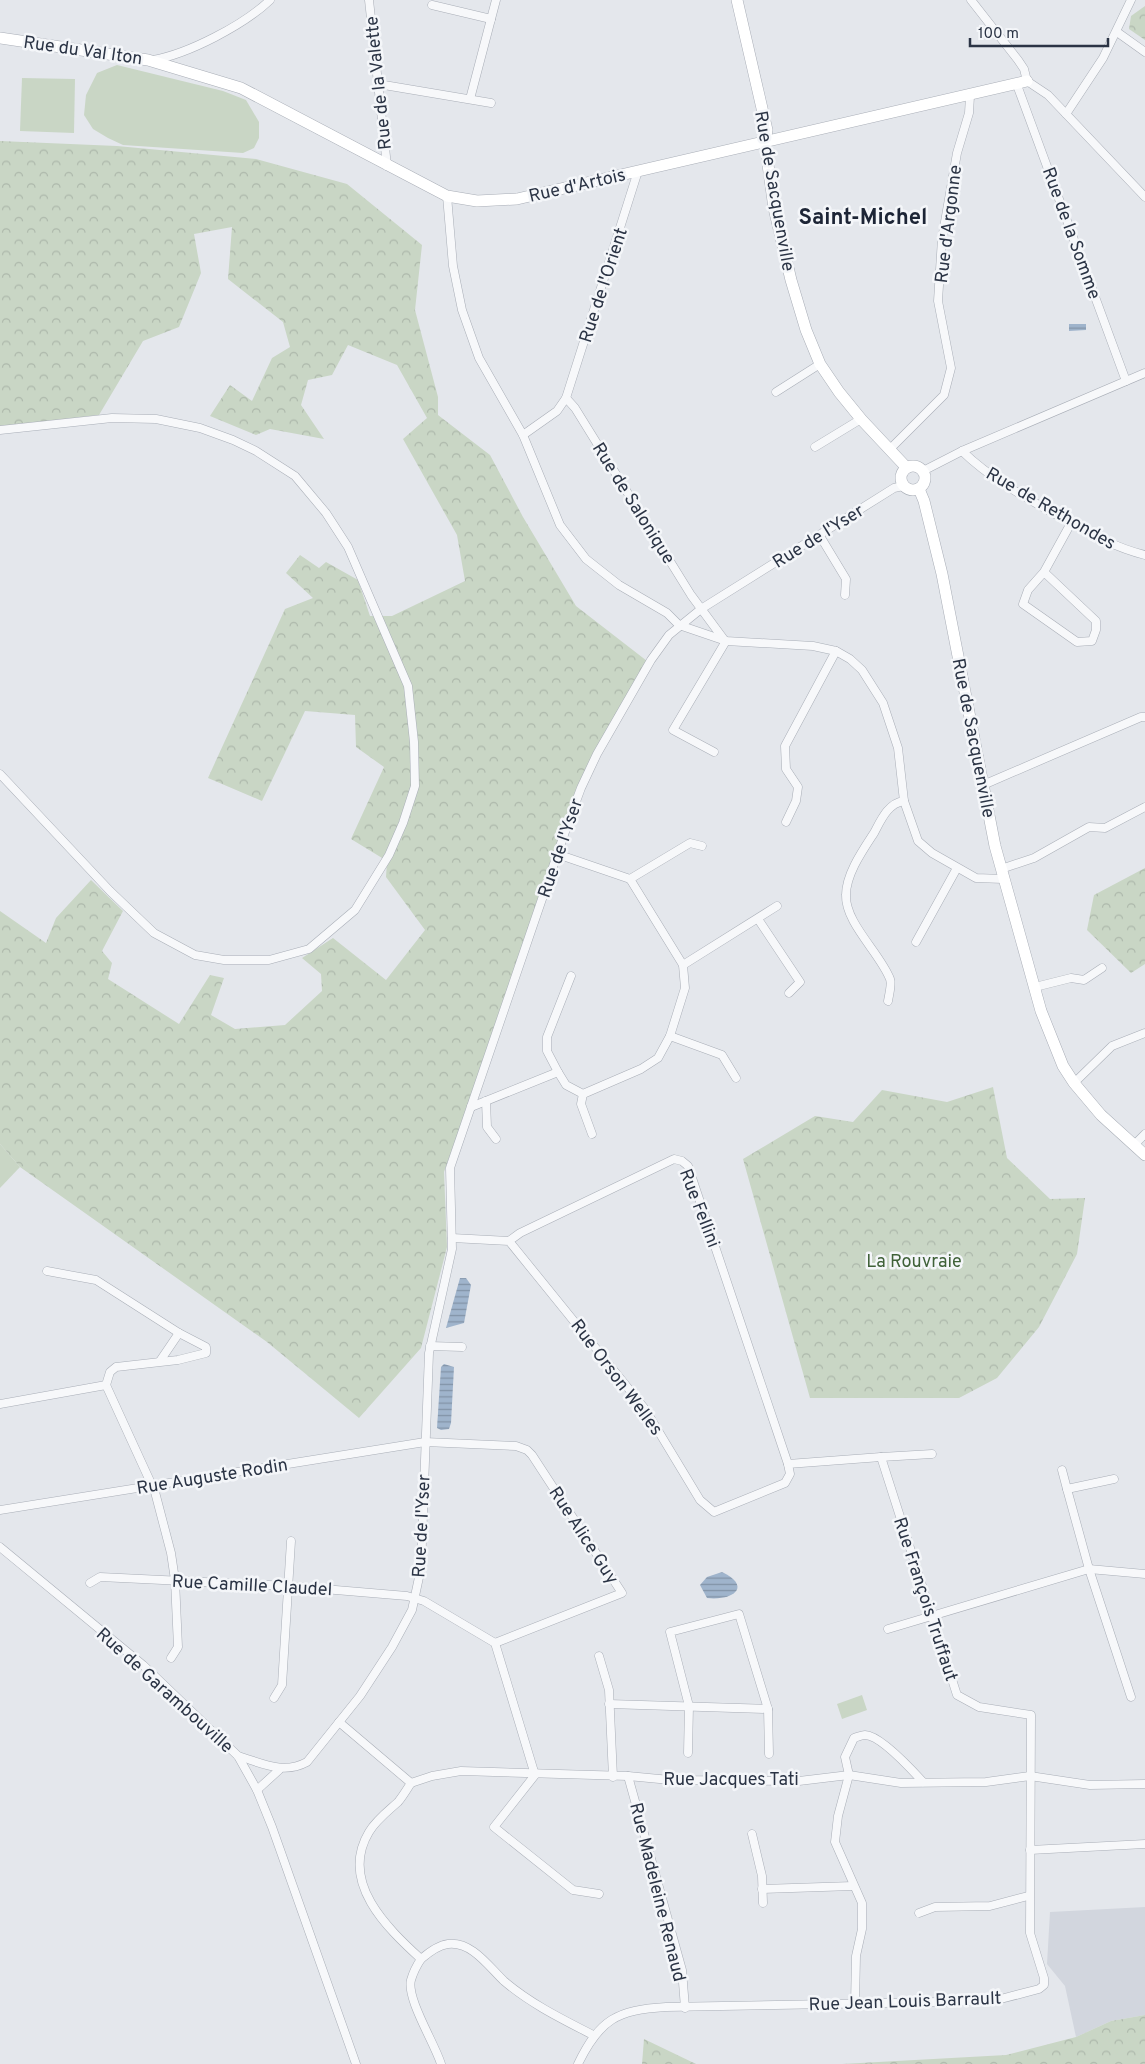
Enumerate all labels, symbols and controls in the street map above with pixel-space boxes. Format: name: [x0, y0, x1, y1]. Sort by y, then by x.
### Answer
street label: Rue de la Valette: [361, 15, 398, 151]
scale bar: [970, 15, 1108, 47]
text: 100 m: [978, 25, 1019, 44]
street label: Rue du Val Iton: [22, 32, 144, 71]
street label: Rue de Sacquenville: [748, 109, 799, 273]
street label: Rue d'Artois: [527, 164, 628, 209]
street label: Rue d'Argonne: [931, 164, 968, 285]
street label: Rue de la Somme: [1036, 164, 1105, 303]
district label: Saint-Michel: [798, 205, 928, 232]
street label: Rue de l'Orient: [575, 225, 634, 346]
street label: Rue de Salonique: [586, 439, 679, 569]
street label: Rue de Rethondes: [981, 463, 1119, 556]
street label: Rue de l'Yser: [769, 500, 869, 574]
street label: Rue de Sacquenville: [946, 656, 999, 820]
street label: Rue de l'Yser: [534, 796, 589, 901]
street label: Rue Fellini: [673, 1166, 724, 1251]
park label: La Rouvraie: [866, 1251, 962, 1274]
street label: Rue Orson Welles: [565, 1315, 667, 1441]
street label: Rue Auguste Rodin: [135, 1454, 290, 1501]
street label: Rue de l'Yser: [408, 1474, 437, 1578]
street label: Rue Alice Guy: [543, 1483, 623, 1589]
street label: Rue François Truffaut: [887, 1514, 962, 1684]
street label: Rue Camille Claudel: [171, 1571, 333, 1602]
street label: Rue de Garambouville: [91, 1623, 237, 1759]
street label: Rue Jacques Tati: [663, 1769, 799, 1792]
street label: Rue Madeleine Renaud: [623, 1800, 690, 1984]
street label: Rue Jean Louis Barrault: [808, 1988, 1002, 2017]

